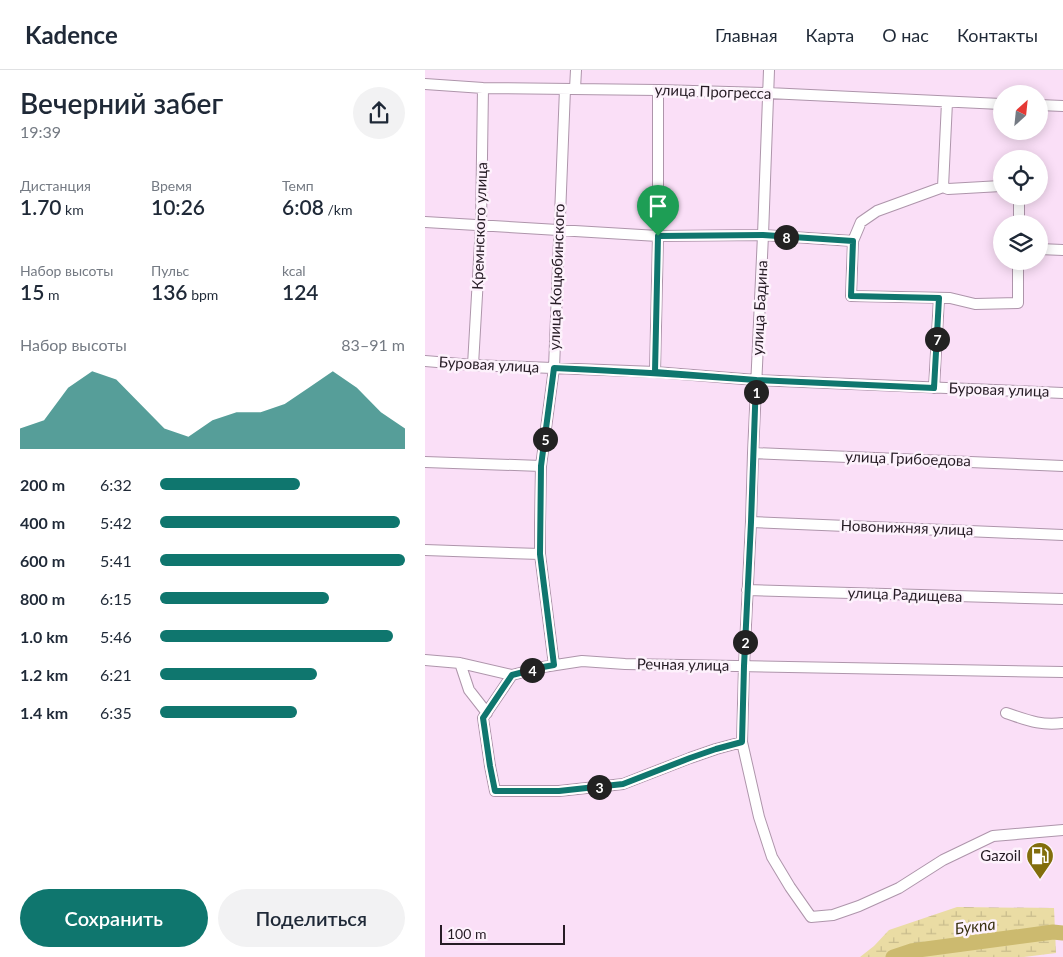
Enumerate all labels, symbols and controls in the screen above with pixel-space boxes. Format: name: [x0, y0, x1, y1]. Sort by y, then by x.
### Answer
text: Kadence: [25, 20, 118, 49]
text: Главная: [715, 24, 778, 46]
text: Карта: [806, 24, 854, 46]
text: О нас: [882, 24, 929, 46]
text: Контакты: [957, 24, 1038, 46]
street label: улица Прогресса: [654, 80, 772, 102]
north arrow: [993, 85, 1047, 140]
map controls: [993, 85, 1048, 270]
text: Вечерний забег: [20, 86, 223, 120]
button: share: [353, 87, 405, 139]
text: 19:39: [20, 122, 61, 141]
button: locate: [993, 150, 1048, 205]
street label: Кремнского улица: [468, 162, 490, 290]
text: Дистанция: [20, 177, 91, 194]
text: Время: [151, 177, 192, 194]
text: Темп: [282, 177, 314, 194]
pin: [637, 185, 679, 236]
icon: arrive: [644, 192, 672, 220]
text: 1.70: [20, 194, 62, 219]
text: 10:26: [151, 194, 205, 219]
text: 6:08: [282, 194, 324, 219]
text: km: [62, 201, 84, 218]
text: /km: [324, 201, 352, 218]
street label: улица Коцюбинского: [544, 203, 568, 351]
button: layers: [993, 215, 1048, 270]
pin: 8: [773, 224, 799, 250]
text: 8: [782, 229, 791, 246]
street label: улица Бадина: [748, 260, 770, 356]
text: Набор высоты: [20, 262, 113, 279]
text: Пульс: [151, 262, 189, 279]
text: kcal: [282, 262, 306, 279]
text: 15: [20, 279, 44, 304]
text: 136: [151, 279, 188, 304]
text: 124: [282, 279, 319, 304]
text: m: [44, 286, 59, 303]
text: bpm: [188, 286, 218, 303]
pin: 7: [925, 326, 949, 352]
text: 7: [933, 331, 942, 348]
text: Набор высоты: [20, 335, 127, 354]
text: 83–91 m: [341, 335, 405, 354]
street label: Буровая улица: [438, 352, 540, 376]
street label: Буровая улица: [948, 378, 1050, 400]
pin: 1: [743, 380, 769, 404]
text: 1: [752, 384, 761, 401]
pin: 5: [533, 426, 557, 452]
text: 5: [541, 431, 550, 448]
street label: улица Грибоедова: [845, 447, 971, 469]
text: 200 m: [20, 475, 65, 494]
text: 6:32: [100, 475, 132, 494]
text: 400 m: [20, 513, 65, 532]
text: 5:42: [100, 513, 132, 532]
street label: Новонижняя улица: [840, 516, 974, 538]
text: 600 m: [20, 551, 65, 570]
text: 5:41: [100, 551, 132, 570]
street label: улица Радищева: [847, 583, 963, 605]
text: 800 m: [20, 589, 65, 608]
text: 6:15: [100, 589, 132, 608]
text: 1.0 km: [20, 627, 68, 646]
text: 5:46: [100, 627, 132, 646]
pin: 2: [733, 630, 757, 654]
text: 2: [741, 634, 750, 651]
street label: Речная улица: [637, 654, 729, 674]
pin: 4: [519, 658, 545, 682]
text: 4: [528, 662, 537, 679]
text: 1.2 km: [20, 665, 68, 684]
text: 6:21: [100, 665, 132, 684]
text: 1.4 km: [20, 703, 68, 722]
text: 6:35: [100, 703, 132, 722]
pin: 3: [587, 774, 611, 800]
text: 3: [595, 779, 604, 796]
fuel station icon: Gazoil: [1025, 841, 1055, 880]
place label: Gazoil: [980, 846, 1021, 864]
button: Сохранить: [20, 889, 208, 947]
button: Поделиться: [218, 889, 405, 947]
water label: Букпа: [953, 914, 996, 937]
scale bar: [440, 922, 565, 945]
text: 100 m: [447, 925, 486, 942]

